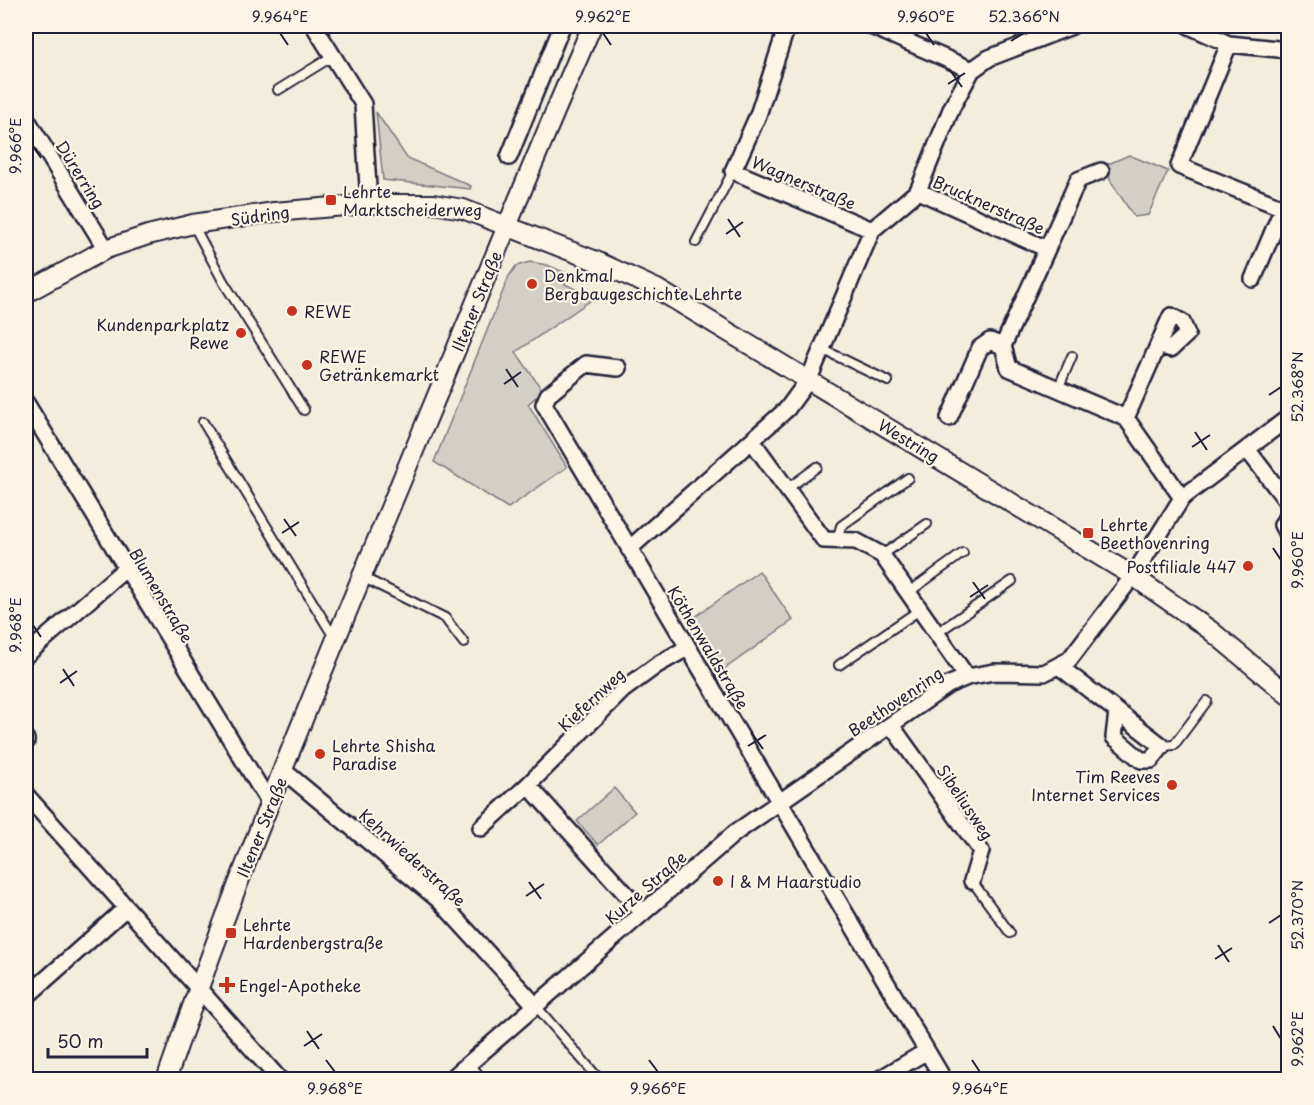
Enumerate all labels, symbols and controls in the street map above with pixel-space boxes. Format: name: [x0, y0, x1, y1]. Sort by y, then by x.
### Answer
text: 9.964°E: [252, 4, 308, 27]
text: 9.962°E: [575, 4, 631, 27]
text: 9.960°E: [897, 4, 955, 27]
text: 52.366°N: [988, 4, 1060, 27]
text: 9.966°E: [3, 118, 26, 174]
street label: Dürerring: [51, 135, 111, 213]
street label: Wagnerstraße: [748, 149, 860, 215]
street label: Brucknerstraße: [929, 169, 1049, 239]
place label: Lehrte Marktscheiderweg: [343, 179, 482, 221]
marker: Lehrte Marktscheiderweg: [324, 193, 338, 207]
street label: Südring: [229, 199, 291, 231]
street label: Iltener Straße: [445, 247, 507, 355]
place label: Denkmal Bergbaugeschichte Lehrte: [544, 263, 742, 305]
marker: Denkmal Bergbaugeschichte Lehrte: [525, 277, 539, 291]
place label: REWE: [304, 299, 352, 323]
marker: REWE: [285, 304, 299, 318]
place label: Kundenparkplatz Rewe: [97, 312, 229, 354]
marker: Kundenparkplatz Rewe: [234, 326, 248, 340]
place label: REWE Getränkemarkt: [319, 344, 439, 386]
text: 52.368°N: [1285, 351, 1308, 423]
marker: REWE Getränkemarkt: [300, 358, 314, 372]
street label: Westring: [874, 412, 944, 468]
place label: Lehrte Beethovenring: [1100, 512, 1210, 554]
marker: Lehrte Beethovenring: [1081, 526, 1095, 540]
text: 9.960°E: [1285, 531, 1308, 589]
street label: Blumenstraße: [124, 543, 200, 647]
place label: Postfiliale 447: [1126, 554, 1236, 578]
marker: Postfiliale 447: [1241, 559, 1255, 573]
street label: Köthenwaldstraße: [663, 581, 755, 713]
text: 9.968°E: [3, 597, 26, 653]
street label: Beethovenring: [843, 660, 947, 742]
street label: Kiefernweg: [552, 662, 630, 736]
place label: Lehrte Shisha Paradise: [332, 733, 436, 775]
marker: Lehrte Shisha Paradise: [313, 747, 327, 761]
street label: Sibeliusweg: [932, 759, 1000, 845]
place label: Tim Reeves Internet Services: [1031, 764, 1160, 806]
street label: Iltener Straße: [230, 773, 292, 881]
marker: Tim Reeves Internet Services: [1165, 778, 1179, 792]
street label: Kehrwiederstraße: [354, 803, 472, 911]
street label: Kurze Straße: [599, 845, 691, 929]
place label: I & M Haarstudio: [730, 869, 862, 893]
marker: I & M Haarstudio: [711, 874, 725, 888]
text: 52.370°N: [1285, 880, 1308, 950]
place label: Lehrte Hardenbergstraße: [243, 912, 383, 954]
marker: Lehrte Hardenbergstraße: [224, 926, 238, 940]
place label: Engel-Apotheke: [239, 973, 362, 997]
marker: Engel-Apotheke: [220, 978, 234, 992]
text: 9.962°E: [1285, 1011, 1308, 1067]
scale bar: [48, 1021, 147, 1059]
text: 50 m: [57, 1027, 104, 1054]
text: 9.968°E: [307, 1076, 363, 1099]
text: 9.966°E: [630, 1076, 686, 1099]
text: 9.964°E: [952, 1076, 1008, 1099]

